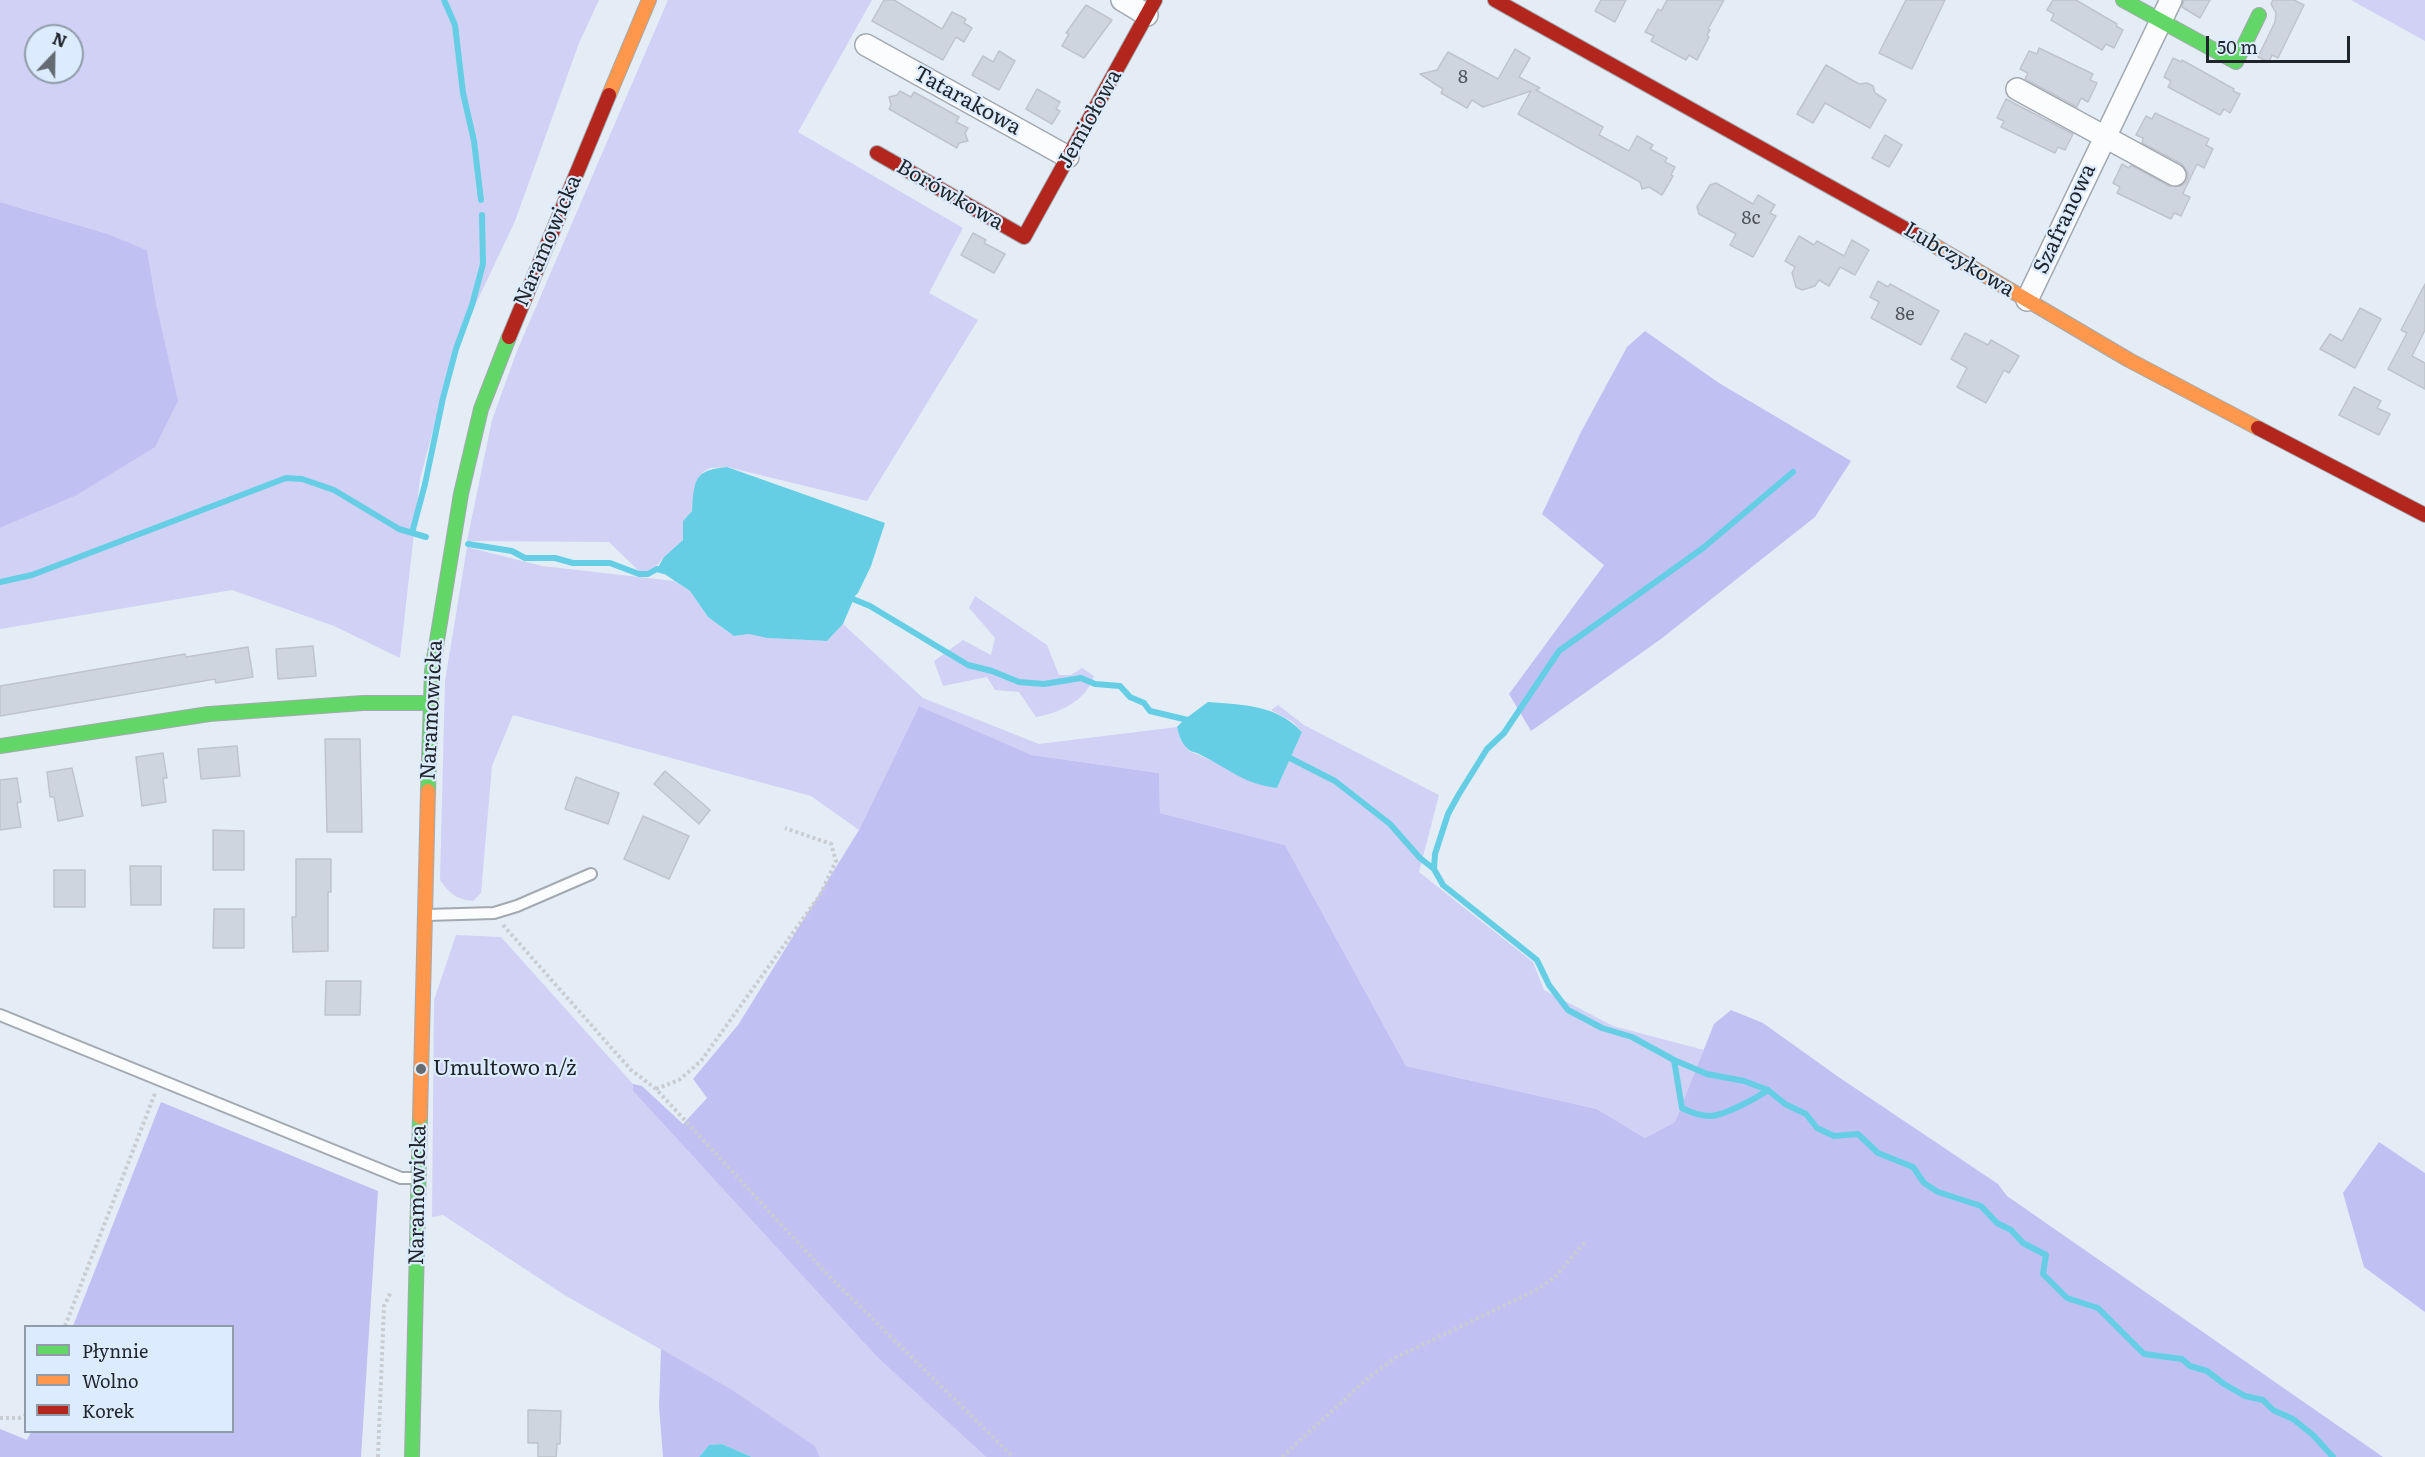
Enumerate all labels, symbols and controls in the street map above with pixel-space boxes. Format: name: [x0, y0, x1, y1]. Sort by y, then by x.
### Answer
north arrow: [24, 24, 84, 84]
scale bar: [2209, 24, 2353, 62]
text: N: [49, 26, 71, 53]
text: 50 m: [2217, 33, 2258, 60]
street label: Tatarakowa: [909, 61, 1025, 141]
street label: Jemiołowa: [1053, 65, 1127, 173]
house number: 8: [1458, 67, 1468, 89]
street label: Borówkowa: [892, 154, 1008, 236]
street label: Szafranowa: [2029, 160, 2101, 278]
street label: Naramowicka: [509, 171, 587, 311]
house number: 8c: [1742, 208, 1760, 230]
street label: Lubczykowa: [1899, 217, 2019, 303]
house number: 8e: [1895, 304, 1915, 326]
street label: Naramowicka: [416, 639, 448, 781]
place label: Umultowo n/ż: [433, 1056, 577, 1082]
marker: Umultowo n/ż: [414, 1062, 428, 1076]
street label: Naramowicka: [404, 1125, 432, 1265]
legend: [24, 1325, 234, 1433]
text: Płynnie: [82, 1337, 148, 1364]
text: Wolno: [82, 1367, 139, 1394]
text: Korek: [82, 1397, 134, 1424]

